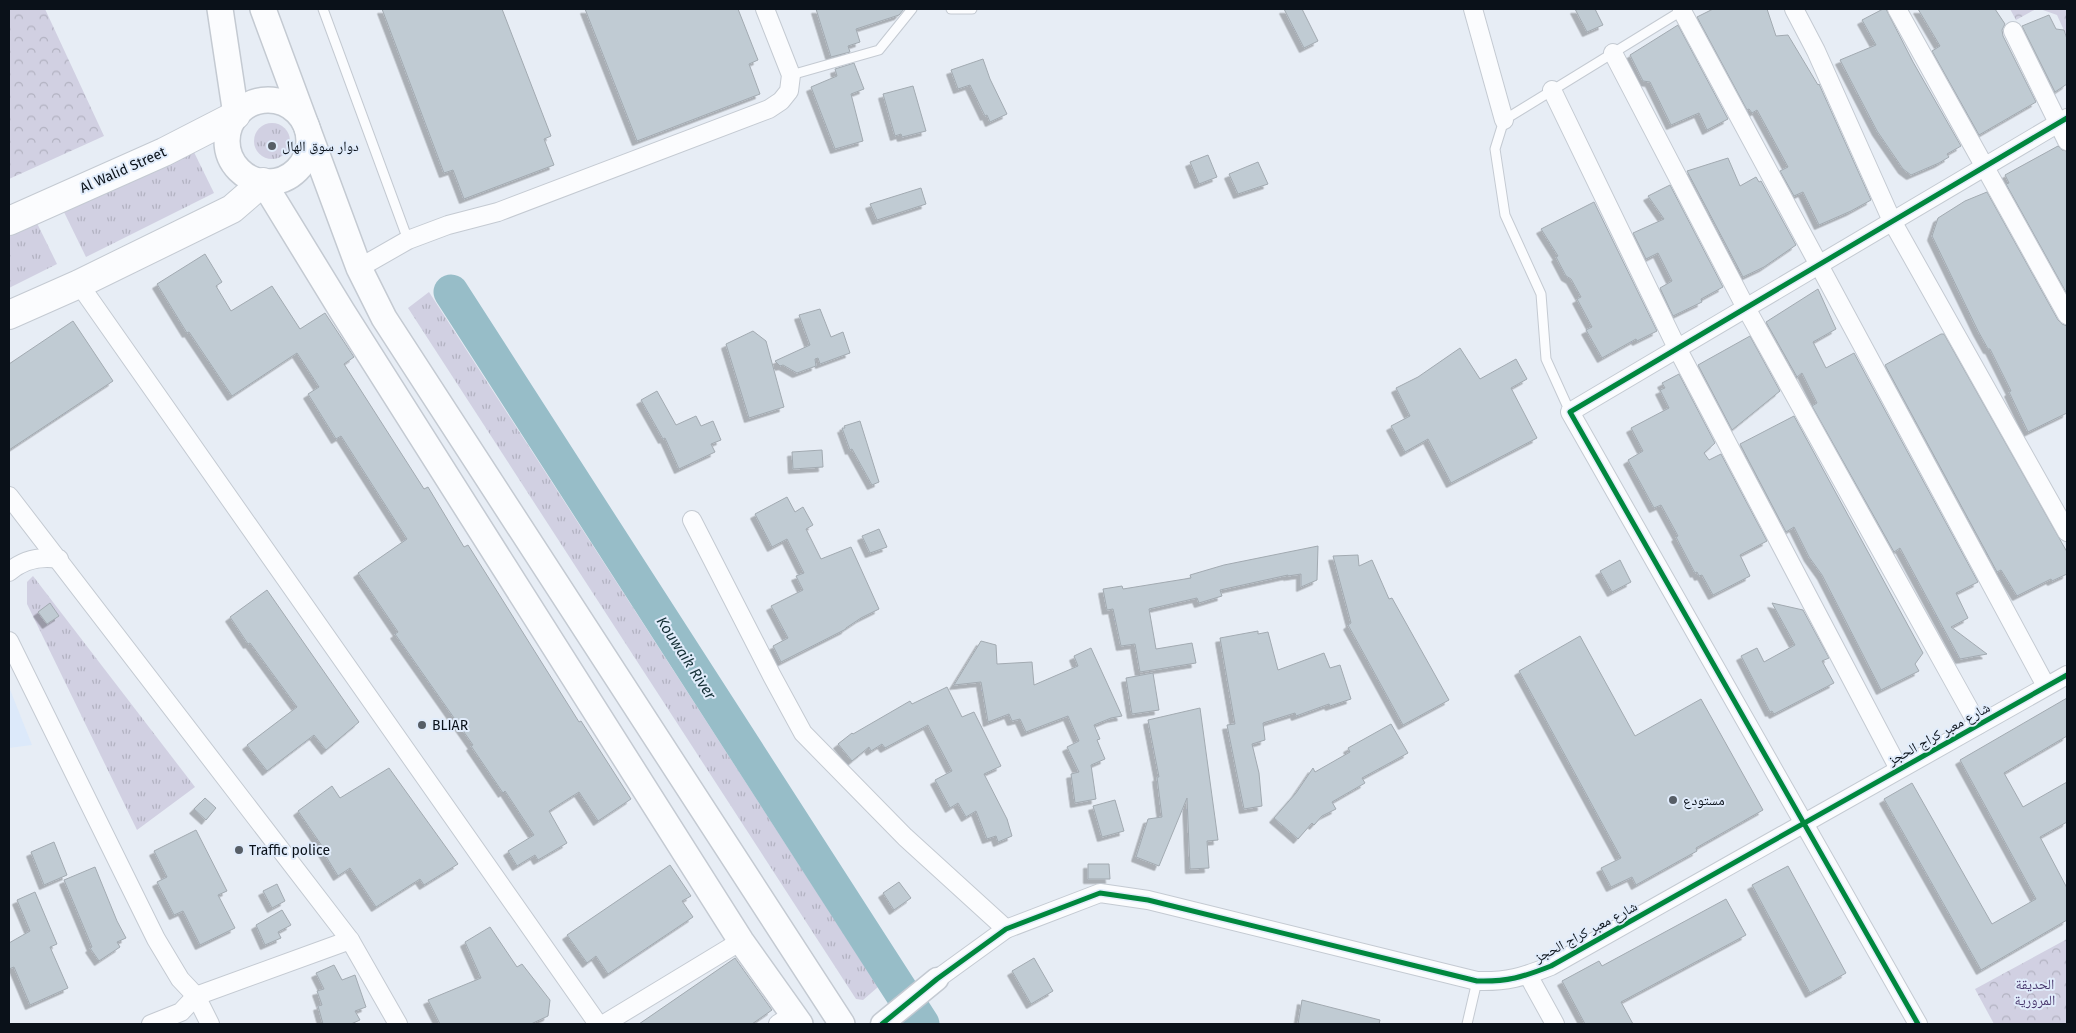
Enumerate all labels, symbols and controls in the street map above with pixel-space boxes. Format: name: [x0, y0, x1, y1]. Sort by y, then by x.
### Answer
place label: دوار سوق الهال: [282, 138, 359, 155]
marker: دوار سوق الهال: [266, 140, 278, 152]
street label: Al Walid Street: [77, 143, 170, 197]
water label: Kouwaik River: [653, 613, 720, 704]
street label: شارع معبر كراج الحجز: [1884, 699, 1993, 770]
place label: BLIAR: [432, 717, 469, 734]
marker: BLIAR: [416, 719, 428, 731]
place label: مستودع: [1683, 792, 1725, 810]
marker: مستودع: [1667, 794, 1679, 806]
place label: Traffic police: [249, 842, 330, 859]
marker: Traffic police: [233, 844, 245, 856]
street label: شارع معبر كراج الحجز: [1531, 898, 1641, 968]
park label: الحديقة المرورية: [2015, 976, 2055, 1009]

